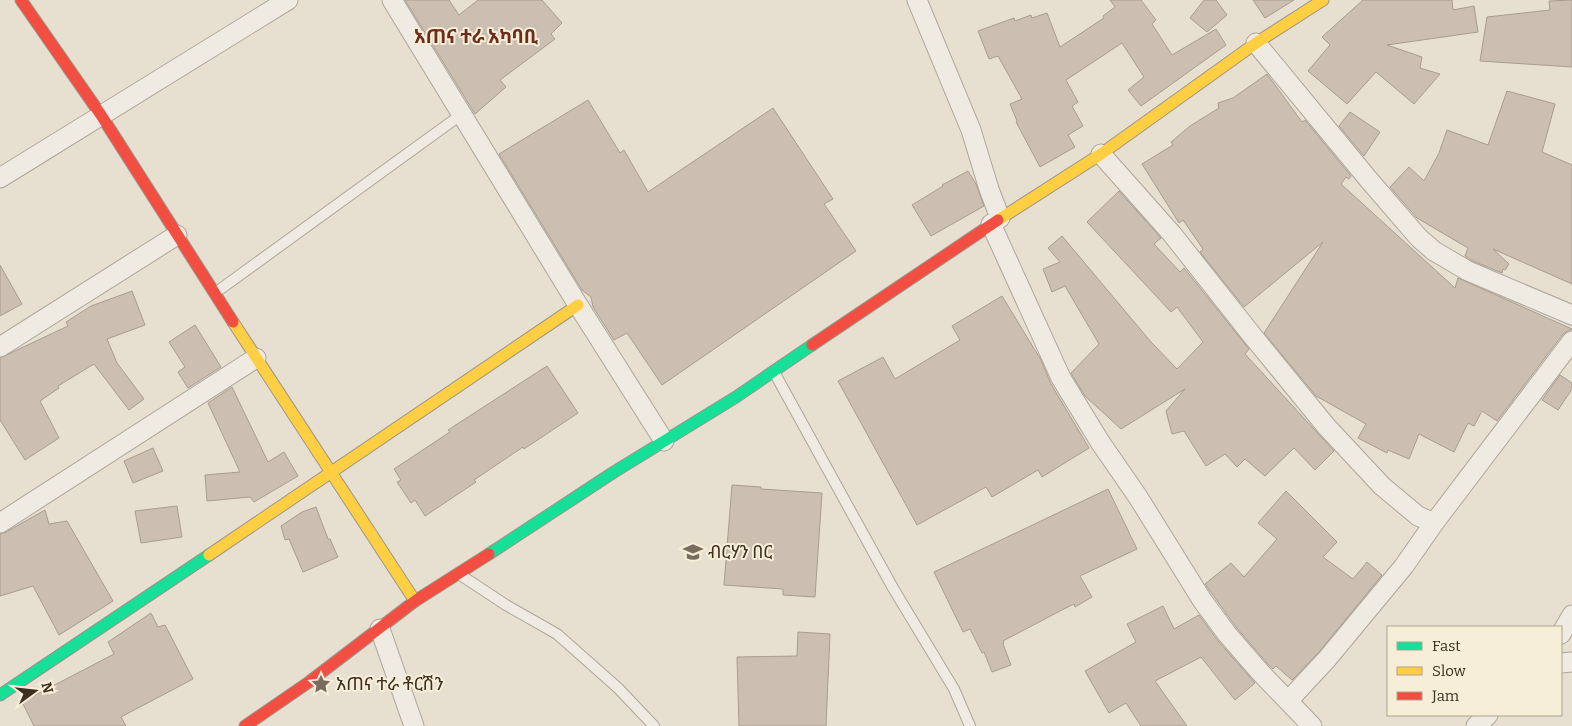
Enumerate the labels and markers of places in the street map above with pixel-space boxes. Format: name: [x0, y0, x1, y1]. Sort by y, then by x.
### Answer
school or university icon: ብርሃን በር: [682, 541, 704, 563]
place label: ብርሃን በር: [708, 541, 772, 563]
place icon: አጠና ተራ ቶርሽን: [310, 673, 332, 695]
place label: አጠና ተራ ቶርሽን: [336, 673, 444, 695]

